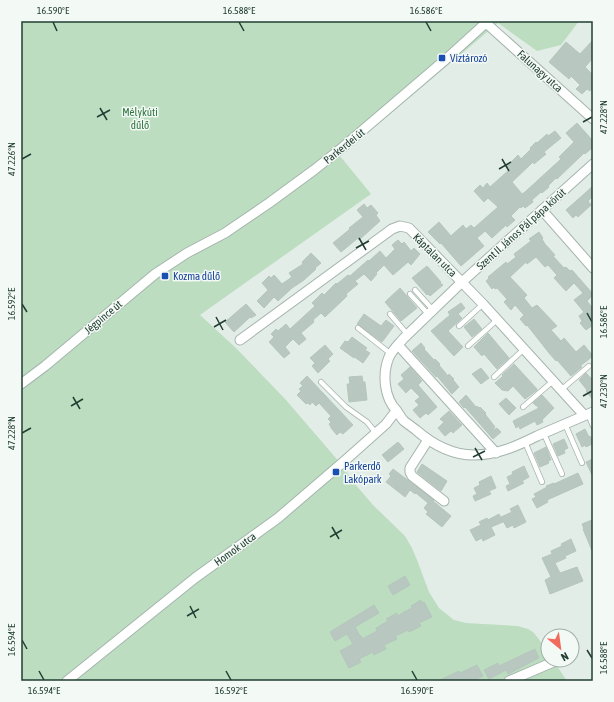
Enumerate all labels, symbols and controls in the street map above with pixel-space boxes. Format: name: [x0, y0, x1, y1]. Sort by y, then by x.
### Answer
text: 16.590°E: [37, 5, 70, 16]
text: 16.588°E: [223, 5, 256, 16]
text: 16.586°E: [410, 5, 443, 16]
street label: Falunagy utca: [515, 48, 565, 94]
place label: Víztározó: [450, 52, 488, 64]
marker: Víztározó: [437, 53, 447, 63]
text: 47.228°N: [598, 100, 609, 134]
park label: Mélykúti dűlő: [122, 106, 158, 131]
street label: Parkerdei út: [321, 126, 367, 166]
text: 47.226°N: [6, 142, 17, 176]
street label: Szent II. János Pál pápa körút: [474, 186, 568, 272]
street label: Káptalan utca: [411, 231, 459, 279]
place label: Kozma dűlő: [173, 270, 220, 282]
marker: Kozma dűlő: [160, 271, 170, 281]
text: 16.592°E: [6, 287, 17, 320]
street label: Jégpince út: [82, 298, 124, 336]
text: 16.586°E: [598, 305, 609, 338]
text: 47.230°N: [598, 374, 609, 408]
text: 47.228°N: [6, 416, 17, 450]
place label: Parkerdő Lakópark: [344, 460, 382, 485]
marker: Parkerdő Lakópark: [331, 467, 341, 477]
street label: Homok utca: [212, 530, 258, 568]
text: 16.594°E: [6, 623, 17, 656]
north arrow: [540, 628, 580, 668]
text: 16.588°E: [598, 641, 609, 674]
text: N: [559, 650, 571, 664]
text: 16.594°E: [28, 685, 61, 696]
text: 16.592°E: [215, 685, 248, 696]
text: 16.590°E: [401, 685, 434, 696]

